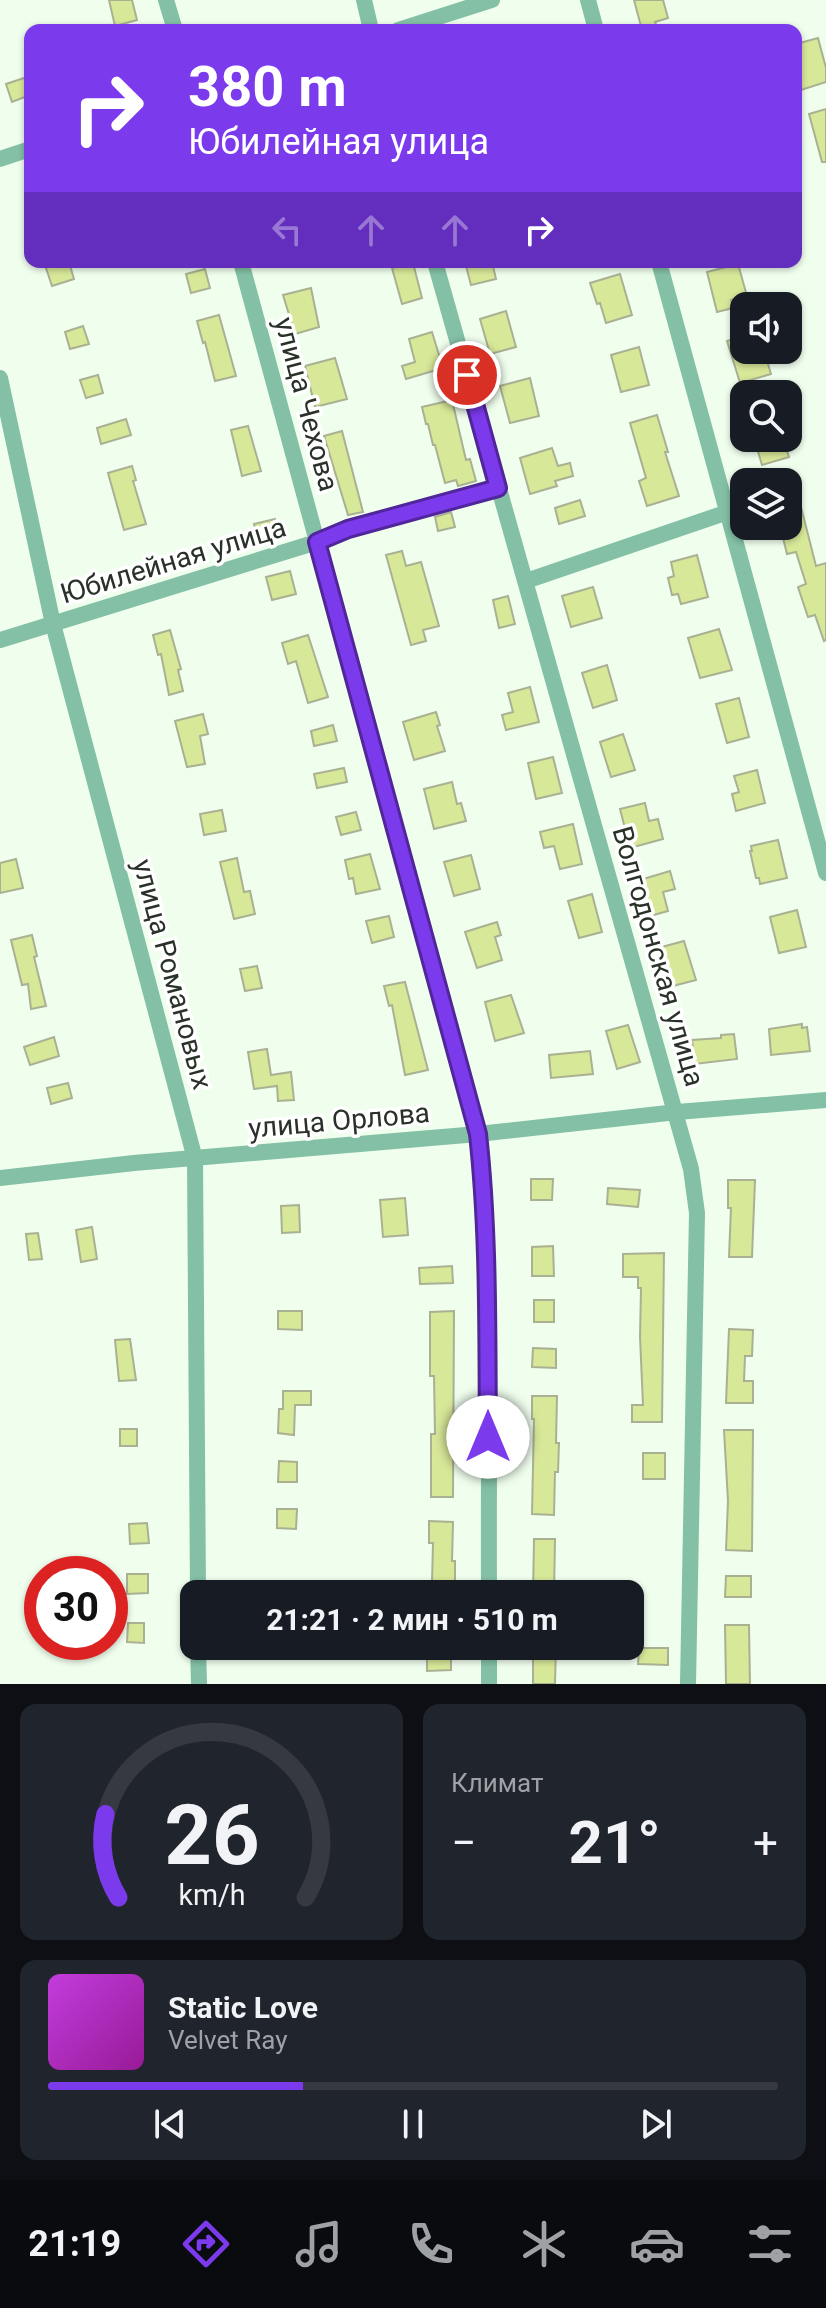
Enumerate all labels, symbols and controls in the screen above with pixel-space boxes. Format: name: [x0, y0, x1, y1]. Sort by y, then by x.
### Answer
text: 380 m: [188, 54, 347, 120]
icon: right: [56, 56, 160, 160]
text: Юбилейная улица: [188, 121, 489, 163]
icon: left: [265, 208, 309, 252]
icon: ahead: [349, 208, 393, 252]
icon: ahead: [433, 208, 477, 252]
icon: right: [517, 208, 561, 252]
map controls: [730, 292, 802, 540]
button: sound: [730, 292, 802, 364]
street label: улица Чехова: [267, 314, 346, 495]
pin: [433, 341, 501, 409]
icon: arrive: [445, 353, 489, 397]
button: search: [730, 380, 802, 452]
button: layers: [730, 468, 802, 540]
street label: Юбилейная улица: [56, 510, 290, 610]
street label: Волгодонская улица: [606, 822, 711, 1090]
street label: улица Романовых: [126, 855, 219, 1093]
street label: улица Орлова: [247, 1096, 431, 1145]
position arrow: [446, 1395, 530, 1479]
speed limit sign: 30: [24, 1556, 128, 1660]
text: 21:21 · 2 мин · 510 m: [266, 1602, 558, 1637]
text: Климат: [451, 1768, 543, 1798]
text: 26: [164, 1787, 259, 1884]
text: 21°: [568, 1807, 661, 1878]
text: −: [451, 1817, 476, 1869]
text: +: [753, 1817, 778, 1869]
text: km/h: [178, 1878, 245, 1912]
text: Static Love: [168, 1990, 318, 2025]
text: Velvet Ray: [168, 2025, 288, 2055]
icon: previous: [148, 2102, 192, 2146]
icon: pause: [391, 2102, 435, 2146]
icon: next: [634, 2102, 678, 2146]
icon: directions: [178, 2216, 234, 2272]
icon: music: [291, 2216, 347, 2272]
icon: phone: [403, 2216, 459, 2272]
icon: climate: [516, 2216, 572, 2272]
icon: car: [629, 2216, 685, 2272]
icon: filters: [742, 2216, 798, 2272]
text: 21:19: [28, 2223, 121, 2265]

